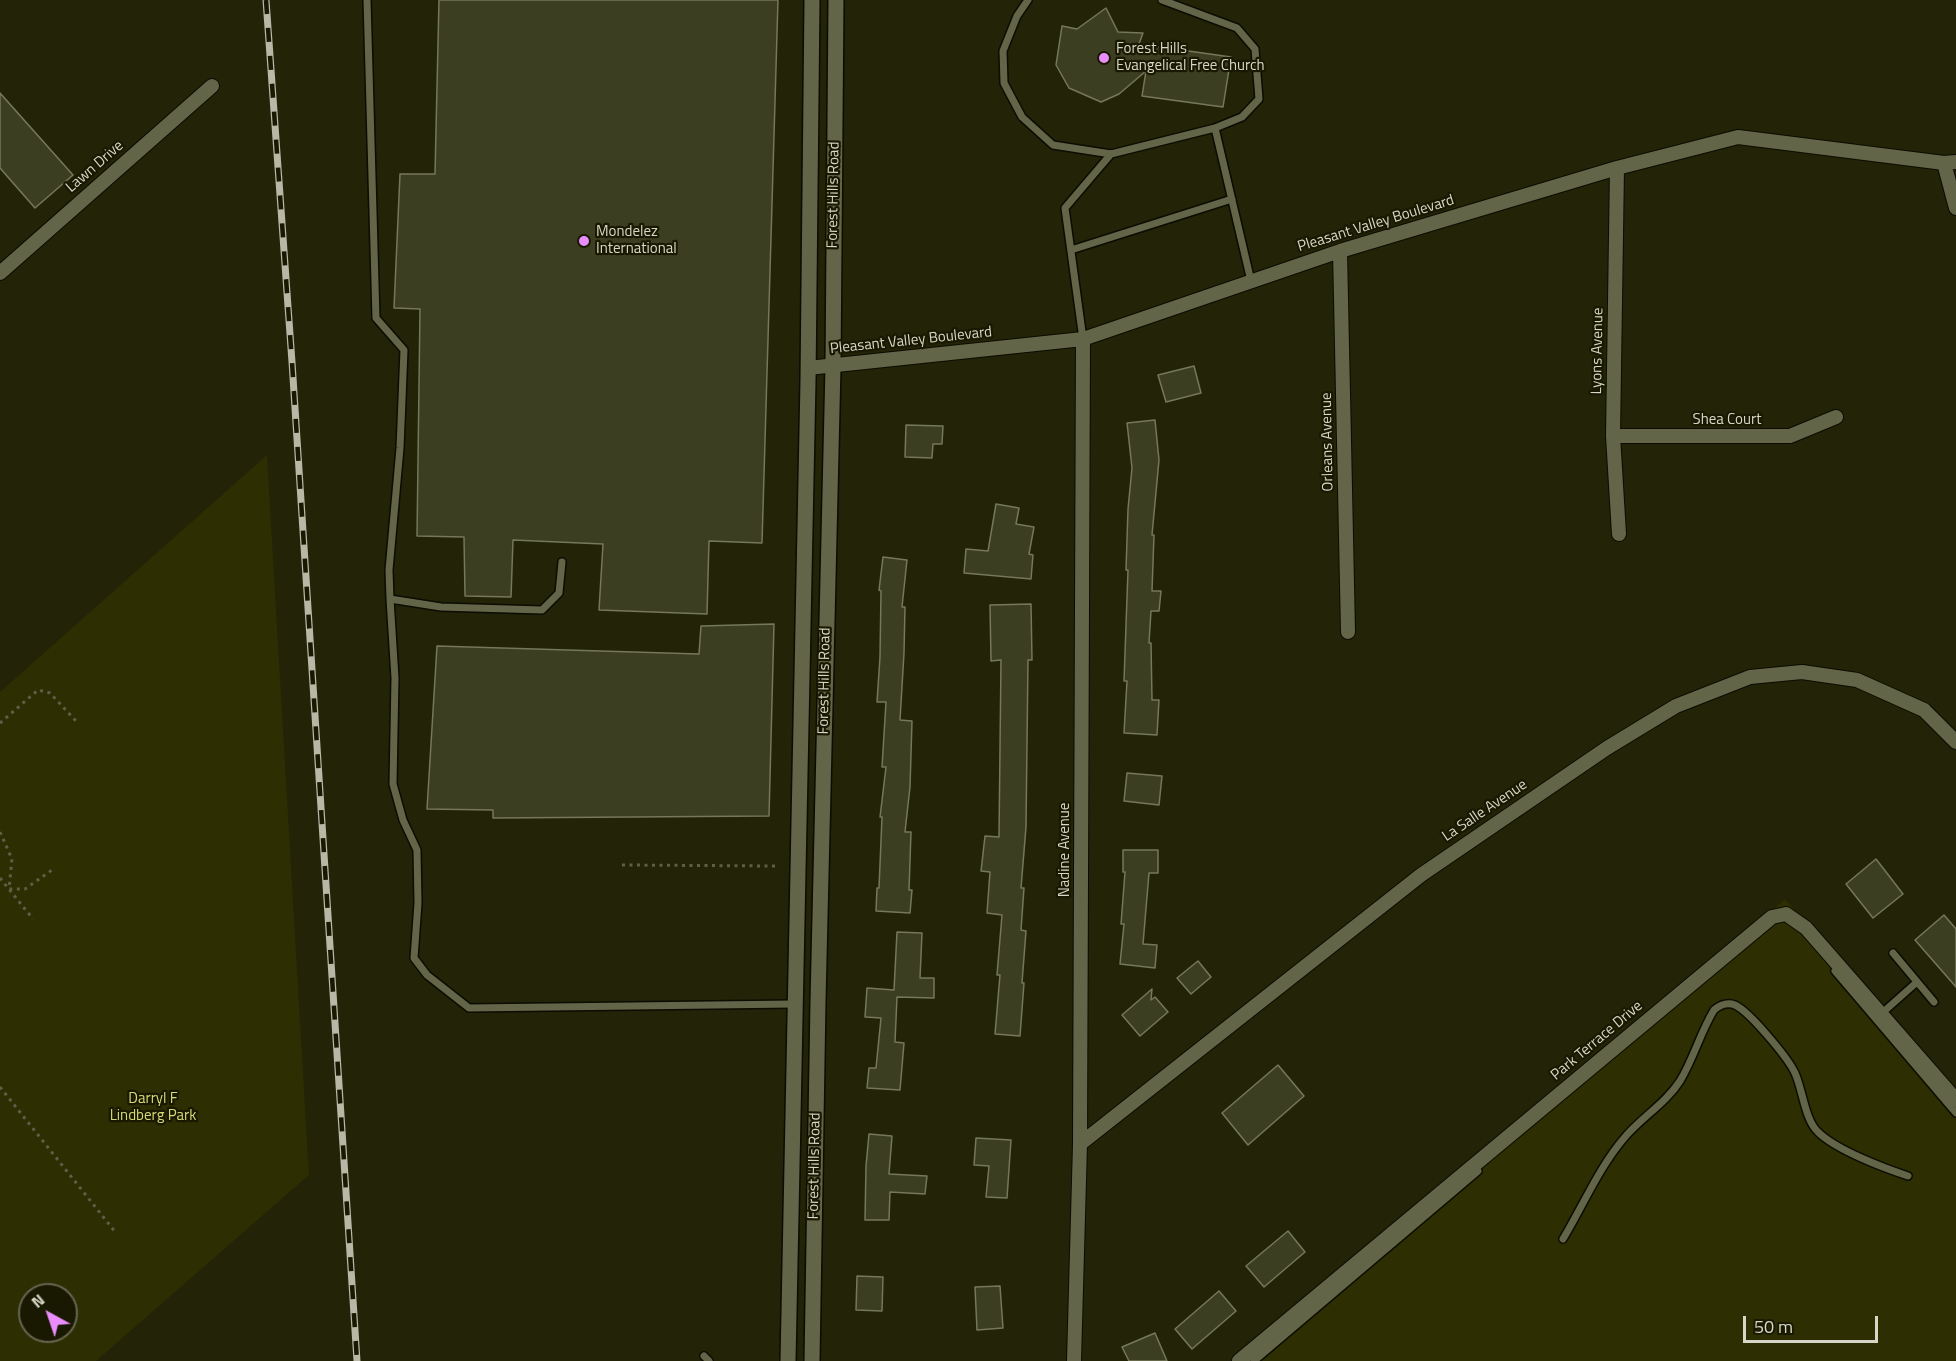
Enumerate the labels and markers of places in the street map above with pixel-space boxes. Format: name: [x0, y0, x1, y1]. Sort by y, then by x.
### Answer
place label: Forest Hills Evangelical Free Church: [1116, 40, 1265, 75]
marker: Forest Hills Evangelical Free Church: [1097, 51, 1111, 65]
place label: Mondelez International: [596, 223, 677, 258]
marker: Mondelez International: [577, 234, 591, 248]

